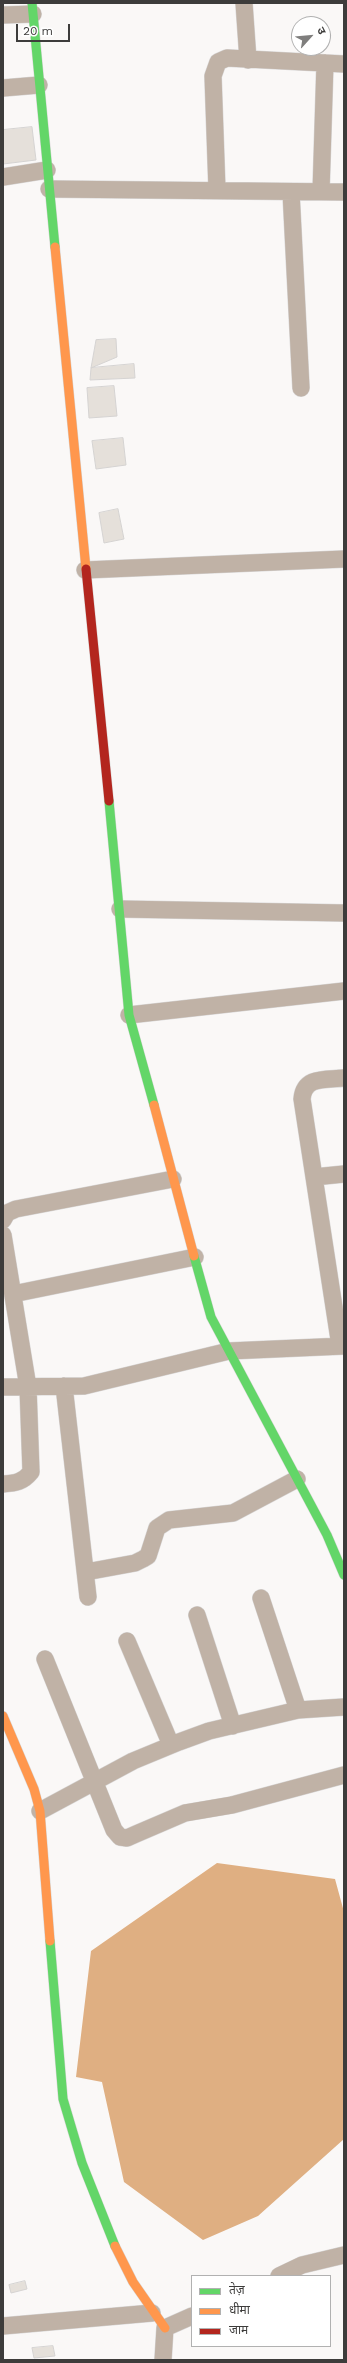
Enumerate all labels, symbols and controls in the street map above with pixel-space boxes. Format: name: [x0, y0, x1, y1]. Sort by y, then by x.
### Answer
scale bar: [18, 16, 72, 42]
north arrow: [291, 16, 331, 56]
text: 20 m: [23, 24, 53, 38]
text: उ: [314, 25, 328, 37]
legend: [191, 2275, 331, 2347]
text: तेज़: [229, 2283, 245, 2297]
text: धीमा: [229, 2303, 250, 2317]
text: जाम: [229, 2323, 248, 2337]

